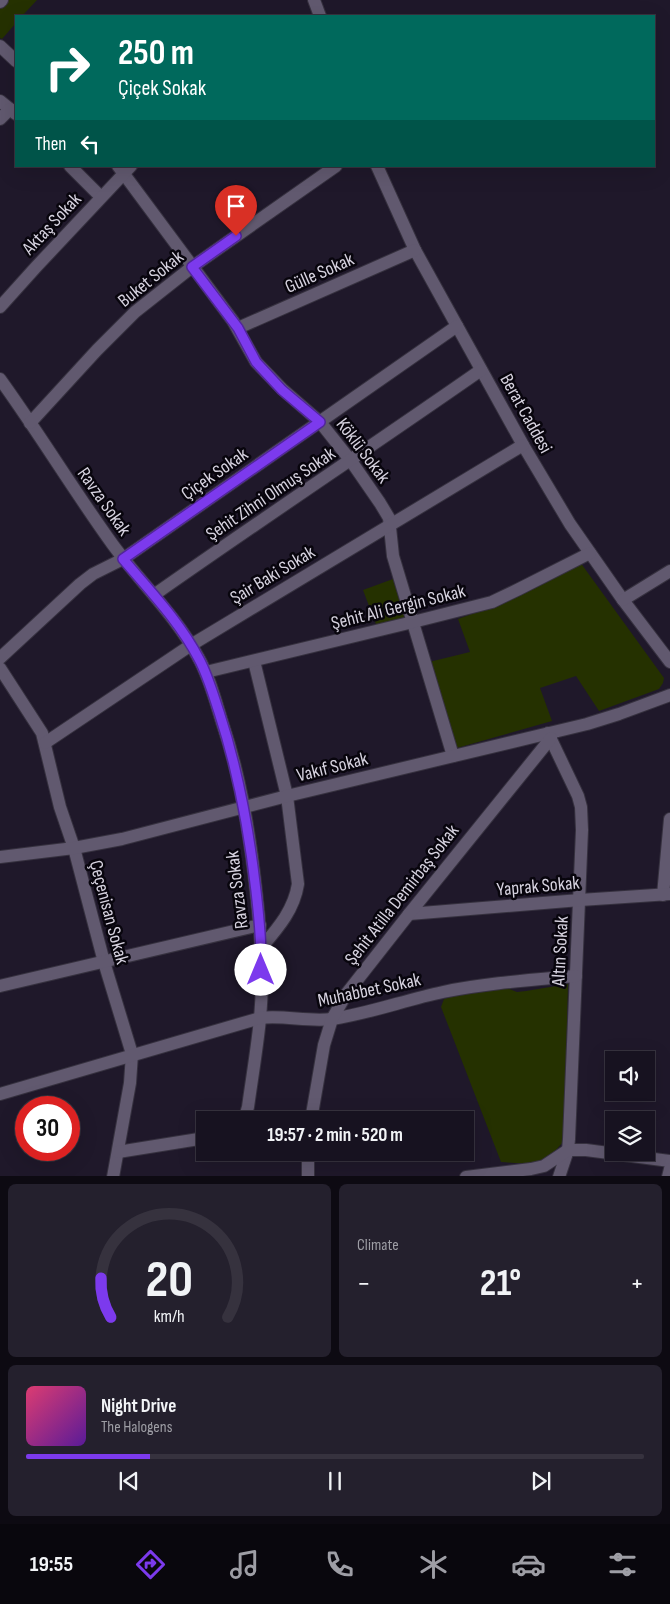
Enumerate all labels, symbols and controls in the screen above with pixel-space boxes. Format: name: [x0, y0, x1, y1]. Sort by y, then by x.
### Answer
text: 250 m: [118, 32, 194, 75]
icon: right: [35, 35, 100, 100]
text: Çiçek Sokak: [118, 75, 206, 102]
icon: left: [76, 130, 104, 158]
text: Then: [35, 133, 66, 156]
pin: [215, 185, 257, 236]
street label: Aktaş Sokak: [17, 188, 87, 261]
icon: arrive: [222, 192, 250, 220]
street label: Buket Sokak: [114, 245, 189, 313]
street label: Gülle Sokak: [282, 248, 358, 299]
street label: Berat Caddesi: [494, 370, 557, 458]
street label: Köklü Sokak: [331, 414, 395, 489]
street label: Şehit Zihni Olmuş Sokak: [202, 442, 341, 546]
street label: Çiçek Sokak: [177, 443, 253, 505]
street label: Ravza Sokak: [72, 463, 136, 541]
street label: Şair Baki Sokak: [226, 541, 320, 610]
street label: Şehit Ali Gergin Sokak: [329, 580, 468, 635]
street label: Vakıf Sokak: [294, 747, 371, 787]
street label: Şehit Atilla Demirbaş Sokak: [340, 819, 465, 970]
street label: Ravza Sokak: [221, 849, 254, 930]
street label: Çeçenisan Sokak: [84, 858, 134, 968]
street label: Yaprak Sokak: [496, 871, 581, 902]
street label: Altın Sokak: [547, 915, 574, 988]
position arrow: [234, 943, 286, 995]
street label: Muhabbet Sokak: [316, 968, 424, 1013]
map controls: [605, 1051, 655, 1161]
button: sound: [605, 1051, 655, 1101]
speed limit sign: 30: [15, 1096, 80, 1161]
button: layers: [605, 1111, 655, 1161]
text: 19:57 · 2 min · 520 m: [267, 1124, 403, 1147]
text: Climate: [357, 1236, 399, 1255]
text: 20: [146, 1249, 193, 1312]
text: 21°: [480, 1261, 521, 1306]
text: −: [357, 1267, 371, 1300]
text: +: [630, 1267, 644, 1300]
text: km/h: [154, 1306, 185, 1327]
text: Night Drive: [101, 1395, 176, 1418]
text: The Halogens: [101, 1418, 172, 1437]
icon: previous: [115, 1467, 143, 1495]
icon: pause: [321, 1467, 349, 1495]
icon: next: [527, 1467, 555, 1495]
icon: directions: [133, 1547, 168, 1582]
icon: music: [227, 1547, 262, 1582]
icon: phone: [322, 1547, 357, 1582]
icon: climate: [416, 1547, 451, 1582]
icon: car: [511, 1547, 546, 1582]
icon: filters: [605, 1547, 640, 1582]
text: 19:55: [30, 1551, 73, 1578]

